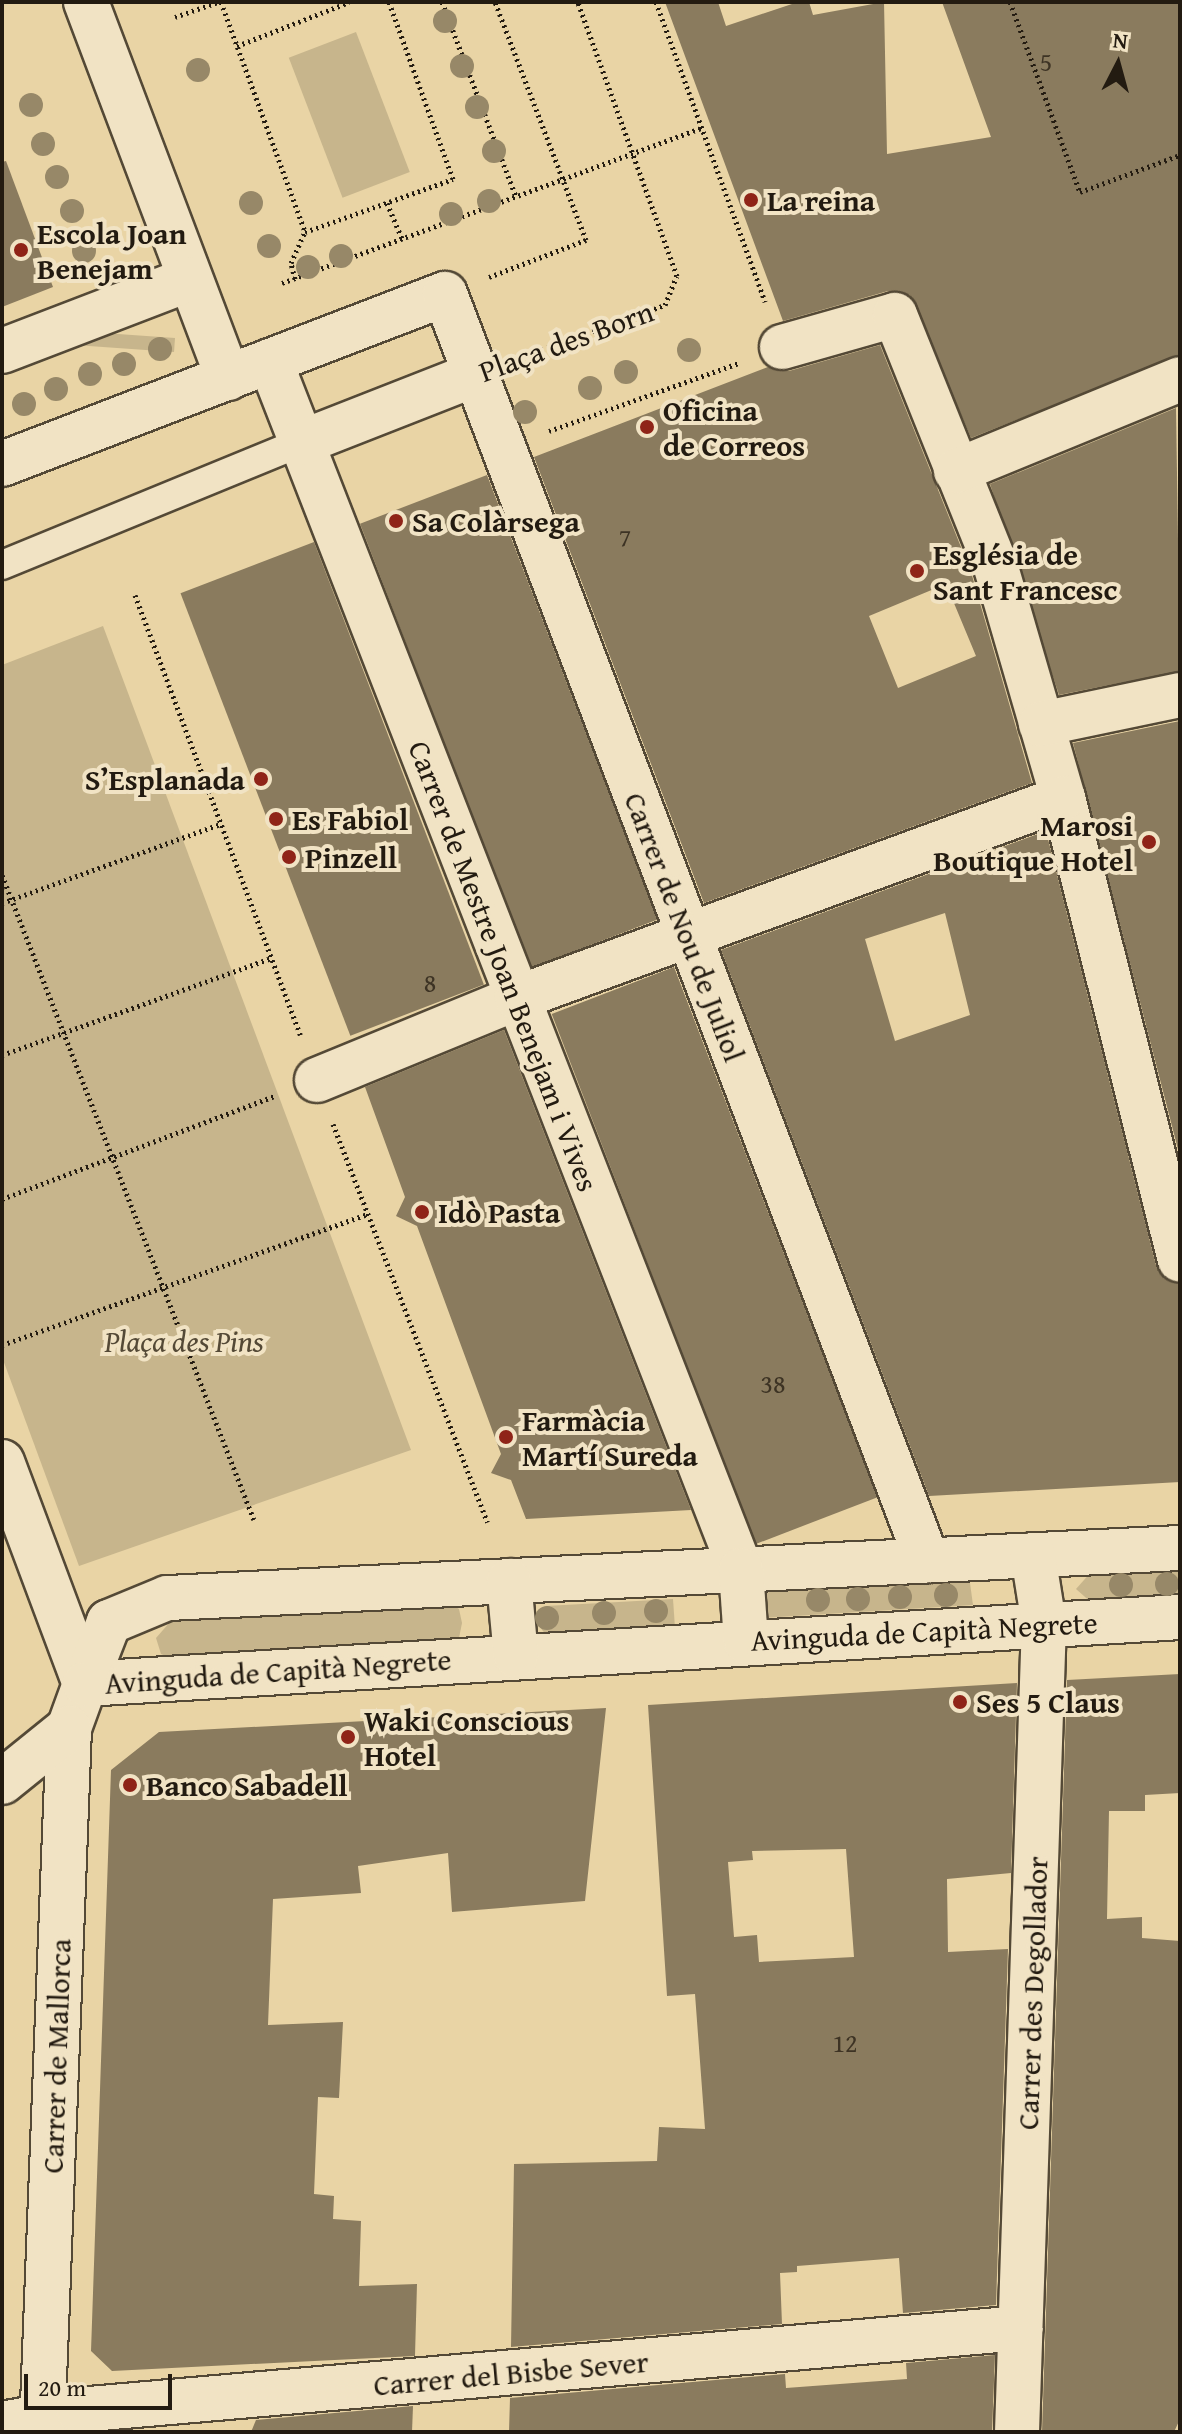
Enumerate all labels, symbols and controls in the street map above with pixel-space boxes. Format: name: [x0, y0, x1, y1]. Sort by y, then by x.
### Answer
text: N: [1112, 23, 1130, 57]
north arrow: [1078, 24, 1158, 104]
house number: 5: [1040, 46, 1052, 78]
place label: La reina: [767, 182, 875, 218]
marker: La reina: [742, 191, 760, 209]
place label: Escola Joan Benejam: [37, 215, 186, 286]
marker: Escola Joan Benejam: [12, 241, 30, 259]
street label: Plaça des Born: [474, 293, 658, 389]
place label: Oficina de Correos: [663, 392, 805, 462]
marker: Oficina de Correos: [638, 418, 656, 436]
place label: Sa Colàrsega: [412, 503, 580, 539]
marker: Sa Colàrsega: [387, 512, 405, 530]
house number: 7: [619, 521, 631, 553]
place label: Església de Sant Francesc: [933, 536, 1117, 606]
marker: Església de Sant Francesc: [908, 562, 926, 580]
street label: Carrer de Mestre Joan Benejam i Vives: [401, 736, 607, 1196]
place label: S’Esplanada: [85, 761, 245, 797]
marker: S’Esplanada: [252, 770, 270, 788]
street label: Carrer de Nou de Juliol: [617, 787, 753, 1067]
place label: Es Fabiol: [292, 801, 408, 837]
place label: Marosi Boutique Hotel: [933, 807, 1133, 878]
marker: Es Fabiol: [267, 810, 285, 828]
marker: Marosi Boutique Hotel: [1140, 833, 1158, 851]
place label: Pinzell: [305, 839, 397, 875]
marker: Pinzell: [280, 848, 298, 866]
house number: 8: [424, 967, 436, 999]
place label: Idò Pasta: [438, 1194, 560, 1230]
marker: Idò Pasta: [413, 1203, 431, 1221]
park label: Plaça des Pins: [104, 1323, 264, 1359]
house number: 38: [760, 1368, 786, 1400]
place label: Farmàcia Martí Sureda: [522, 1402, 698, 1472]
marker: Farmàcia Martí Sureda: [497, 1428, 515, 1446]
street label: Avinguda de Capità Negrete: [750, 1604, 1098, 1658]
street label: Avinguda de Capità Negrete: [104, 1641, 452, 1701]
place label: Ses 5 Claus: [976, 1684, 1120, 1720]
marker: Ses 5 Claus: [951, 1693, 969, 1711]
place label: Waki Conscious Hotel: [364, 1702, 569, 1772]
marker: Waki Conscious Hotel: [339, 1728, 357, 1746]
place label: Banco Sabadell: [146, 1767, 348, 1803]
marker: Banco Sabadell: [121, 1776, 139, 1794]
street label: Carrer des Degollador: [1009, 1856, 1055, 2130]
street label: Carrer de Mallorca: [34, 1938, 78, 2174]
house number: 12: [832, 2027, 858, 2059]
street label: Carrer del Bisbe Sever: [372, 2343, 650, 2403]
scale bar: [28, 2358, 176, 2408]
text: 20 m: [38, 2370, 86, 2405]

